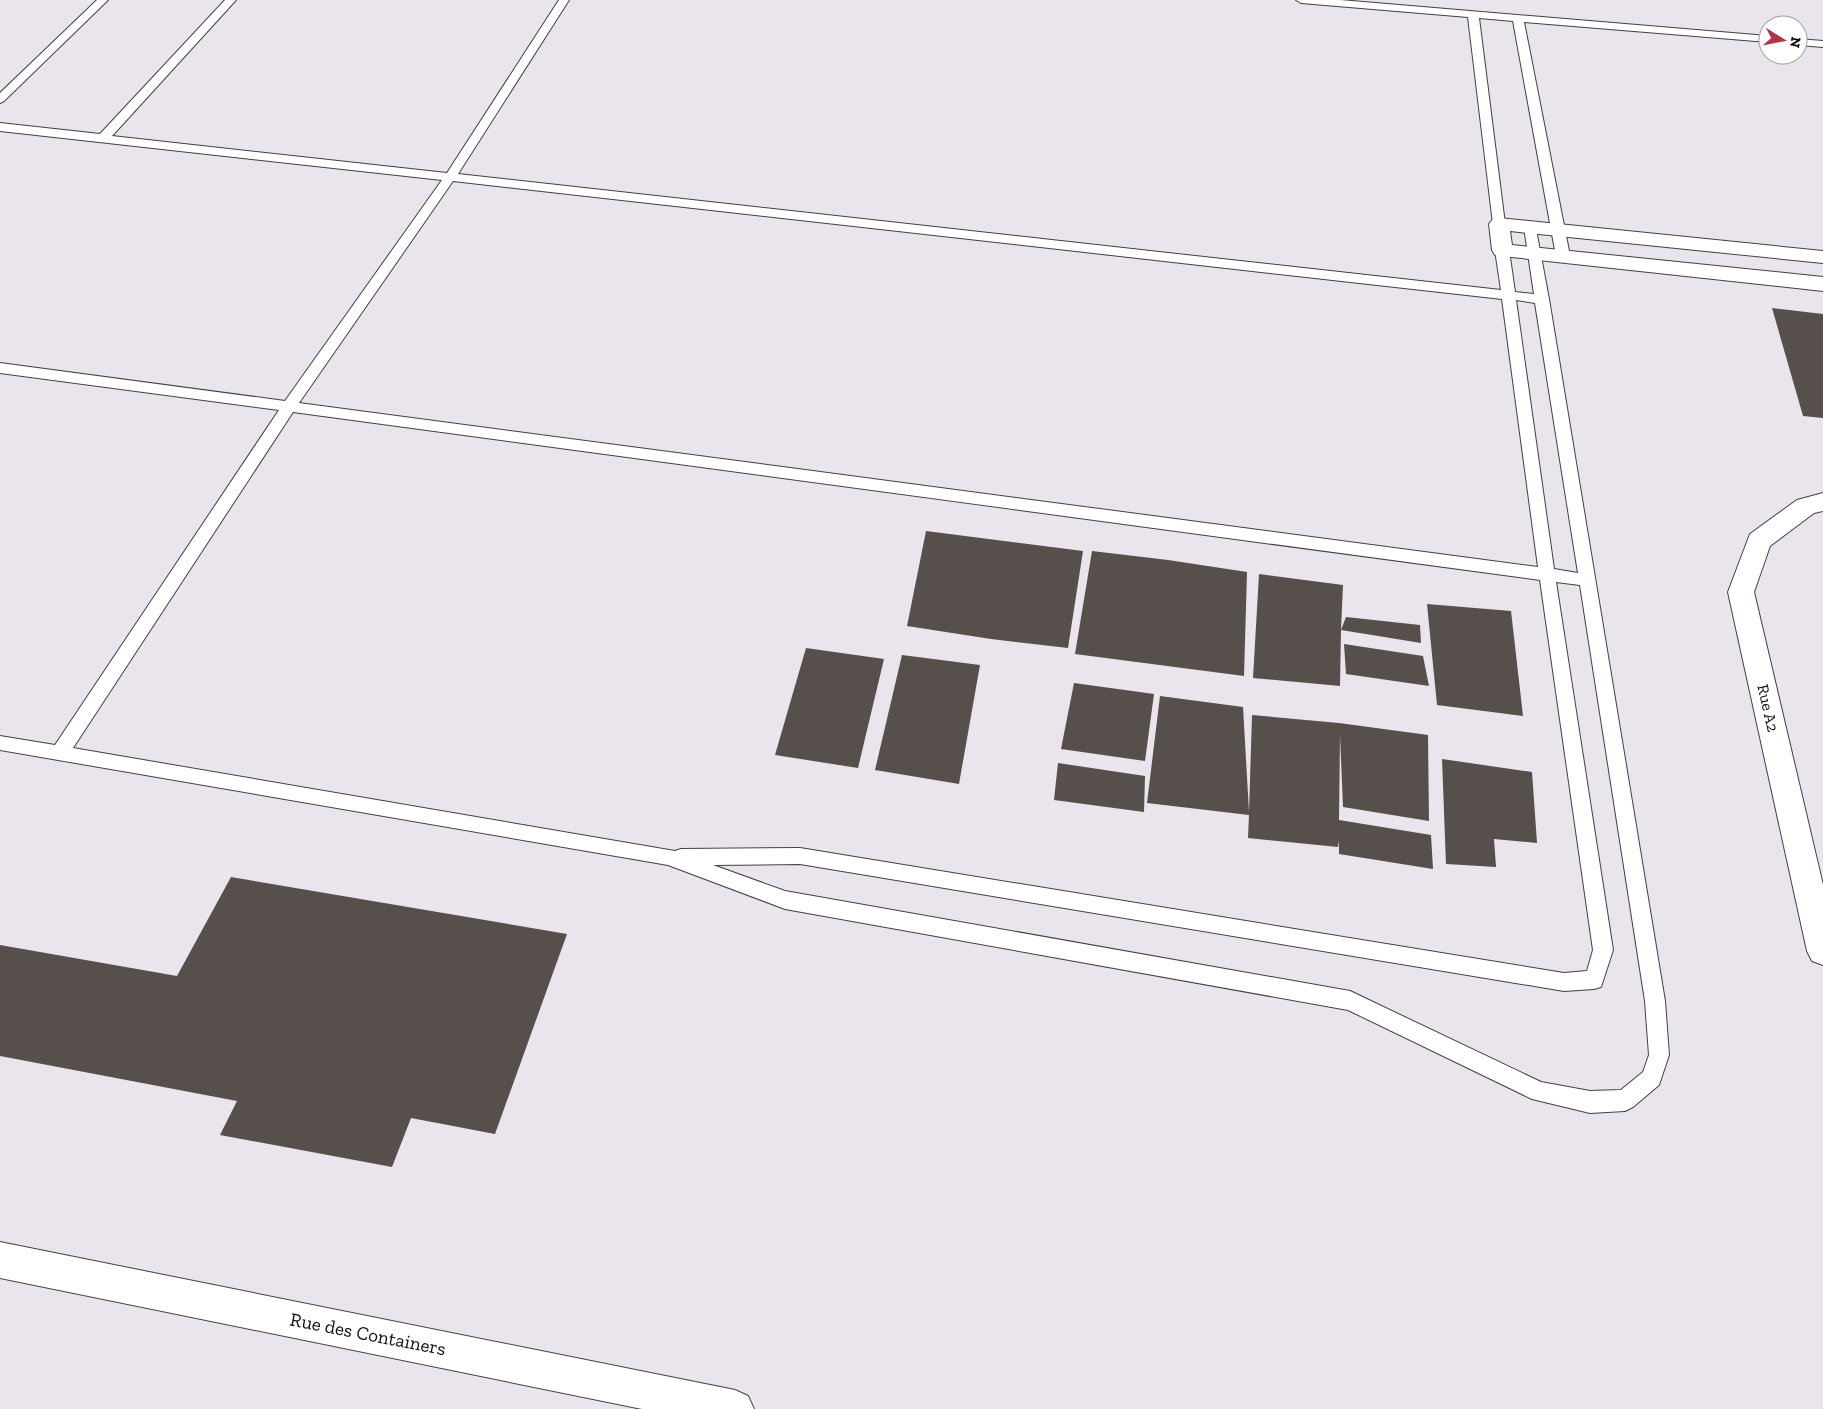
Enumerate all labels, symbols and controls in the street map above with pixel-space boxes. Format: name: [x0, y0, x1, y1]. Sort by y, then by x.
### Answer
north arrow: [1758, 15, 1808, 65]
text: N: [1786, 35, 1805, 49]
street label: Rue A2: [1753, 682, 1783, 734]
street label: Rue des Containers: [288, 1308, 448, 1360]

